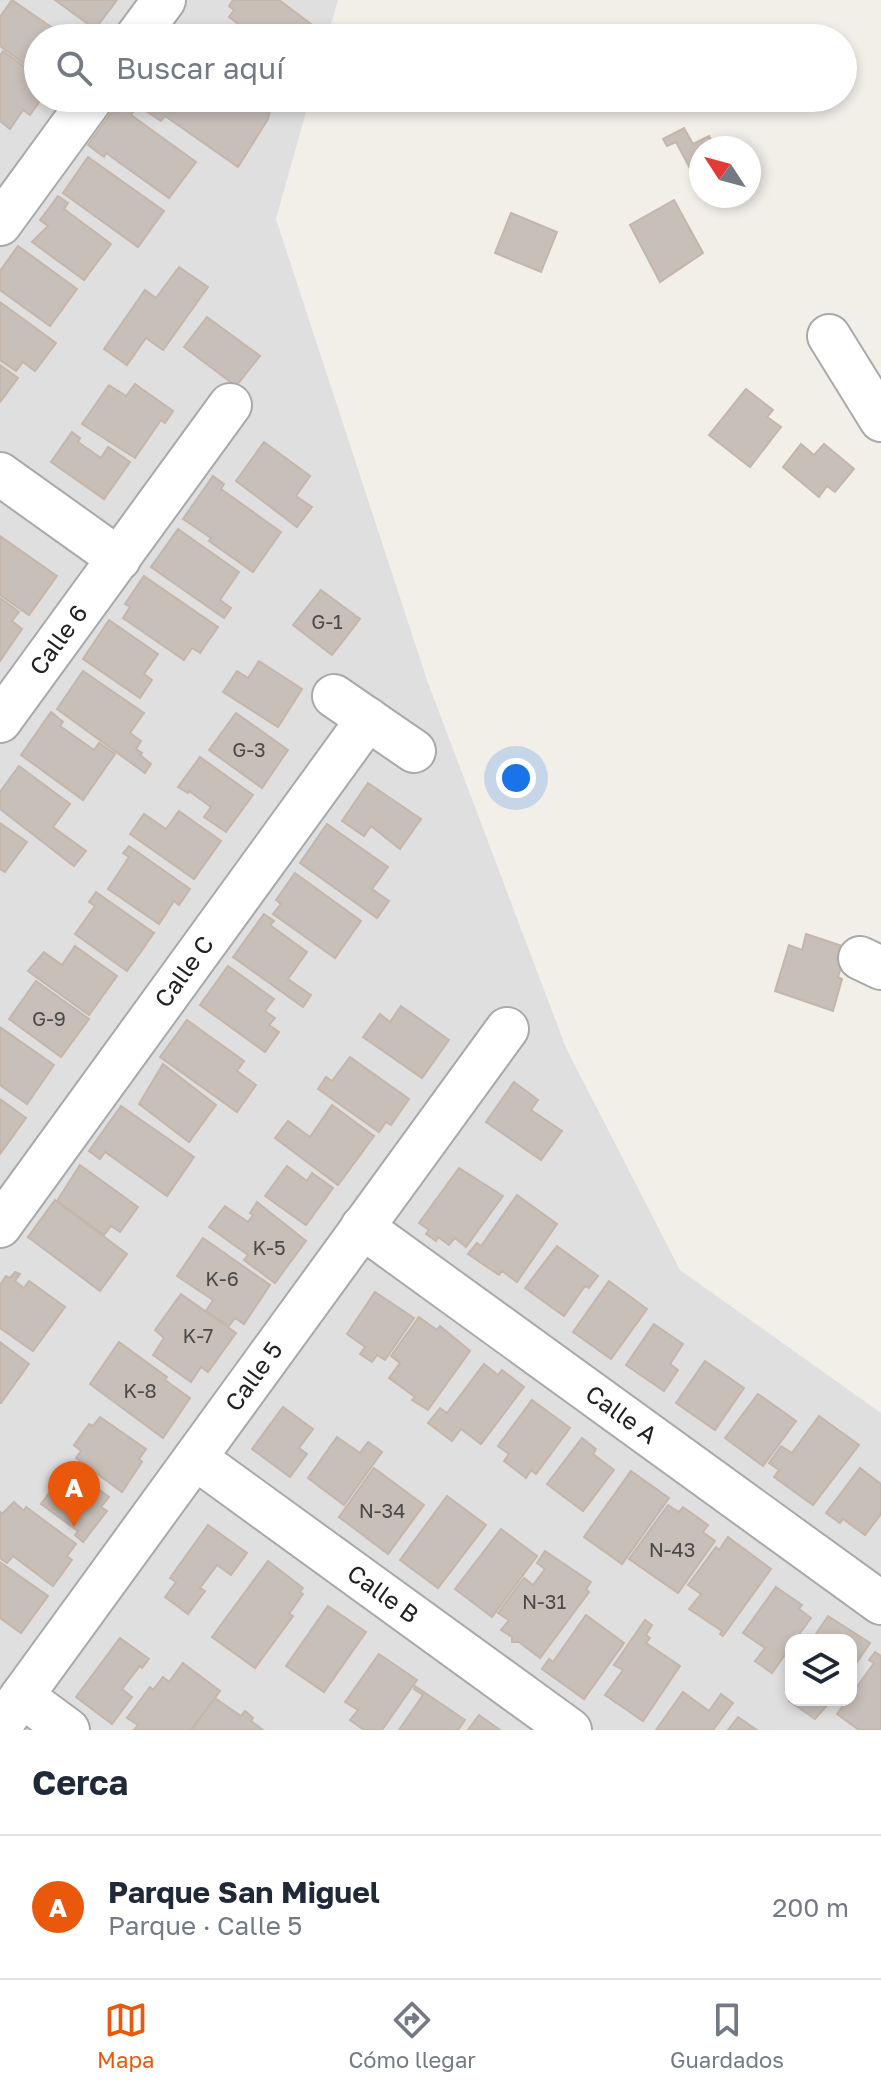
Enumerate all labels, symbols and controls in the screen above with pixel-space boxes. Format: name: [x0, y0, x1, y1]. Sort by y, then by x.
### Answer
search box: [24, 24, 857, 112]
icon: search: [52, 46, 96, 90]
text: Buscar aquí: [116, 50, 284, 86]
north arrow: [689, 136, 761, 208]
street label: Calle 6: [23, 599, 93, 680]
house number: G-1: [311, 609, 343, 633]
house number: G-3: [232, 737, 266, 761]
your location: [496, 758, 536, 798]
street label: Calle C: [148, 930, 219, 1012]
house number: G-9: [32, 1006, 66, 1030]
house number: K-5: [253, 1235, 286, 1259]
house number: K-6: [205, 1266, 239, 1290]
house number: K-7: [183, 1323, 213, 1347]
street label: Calle 5: [218, 1335, 288, 1416]
house number: K-8: [123, 1378, 157, 1402]
street label: Calle A: [581, 1378, 663, 1449]
pin: A: [48, 1461, 100, 1527]
house number: N-34: [359, 1498, 405, 1522]
house number: N-43: [649, 1537, 695, 1561]
street label: Calle B: [342, 1557, 425, 1629]
house number: N-31: [522, 1589, 566, 1613]
map controls: [785, 1634, 857, 1706]
button: layers: [785, 1634, 857, 1706]
text: Cerca: [32, 1762, 128, 1802]
text: Parque San Miguel: [108, 1874, 380, 1910]
text: A: [49, 1892, 67, 1923]
text: 200 m: [772, 1892, 849, 1923]
text: Parque · Calle 5: [108, 1910, 302, 1941]
tab: Mapa: [97, 1998, 154, 2073]
tab: Cómo llegar: [348, 1998, 476, 2073]
tab: Guardados: [670, 1998, 784, 2073]

